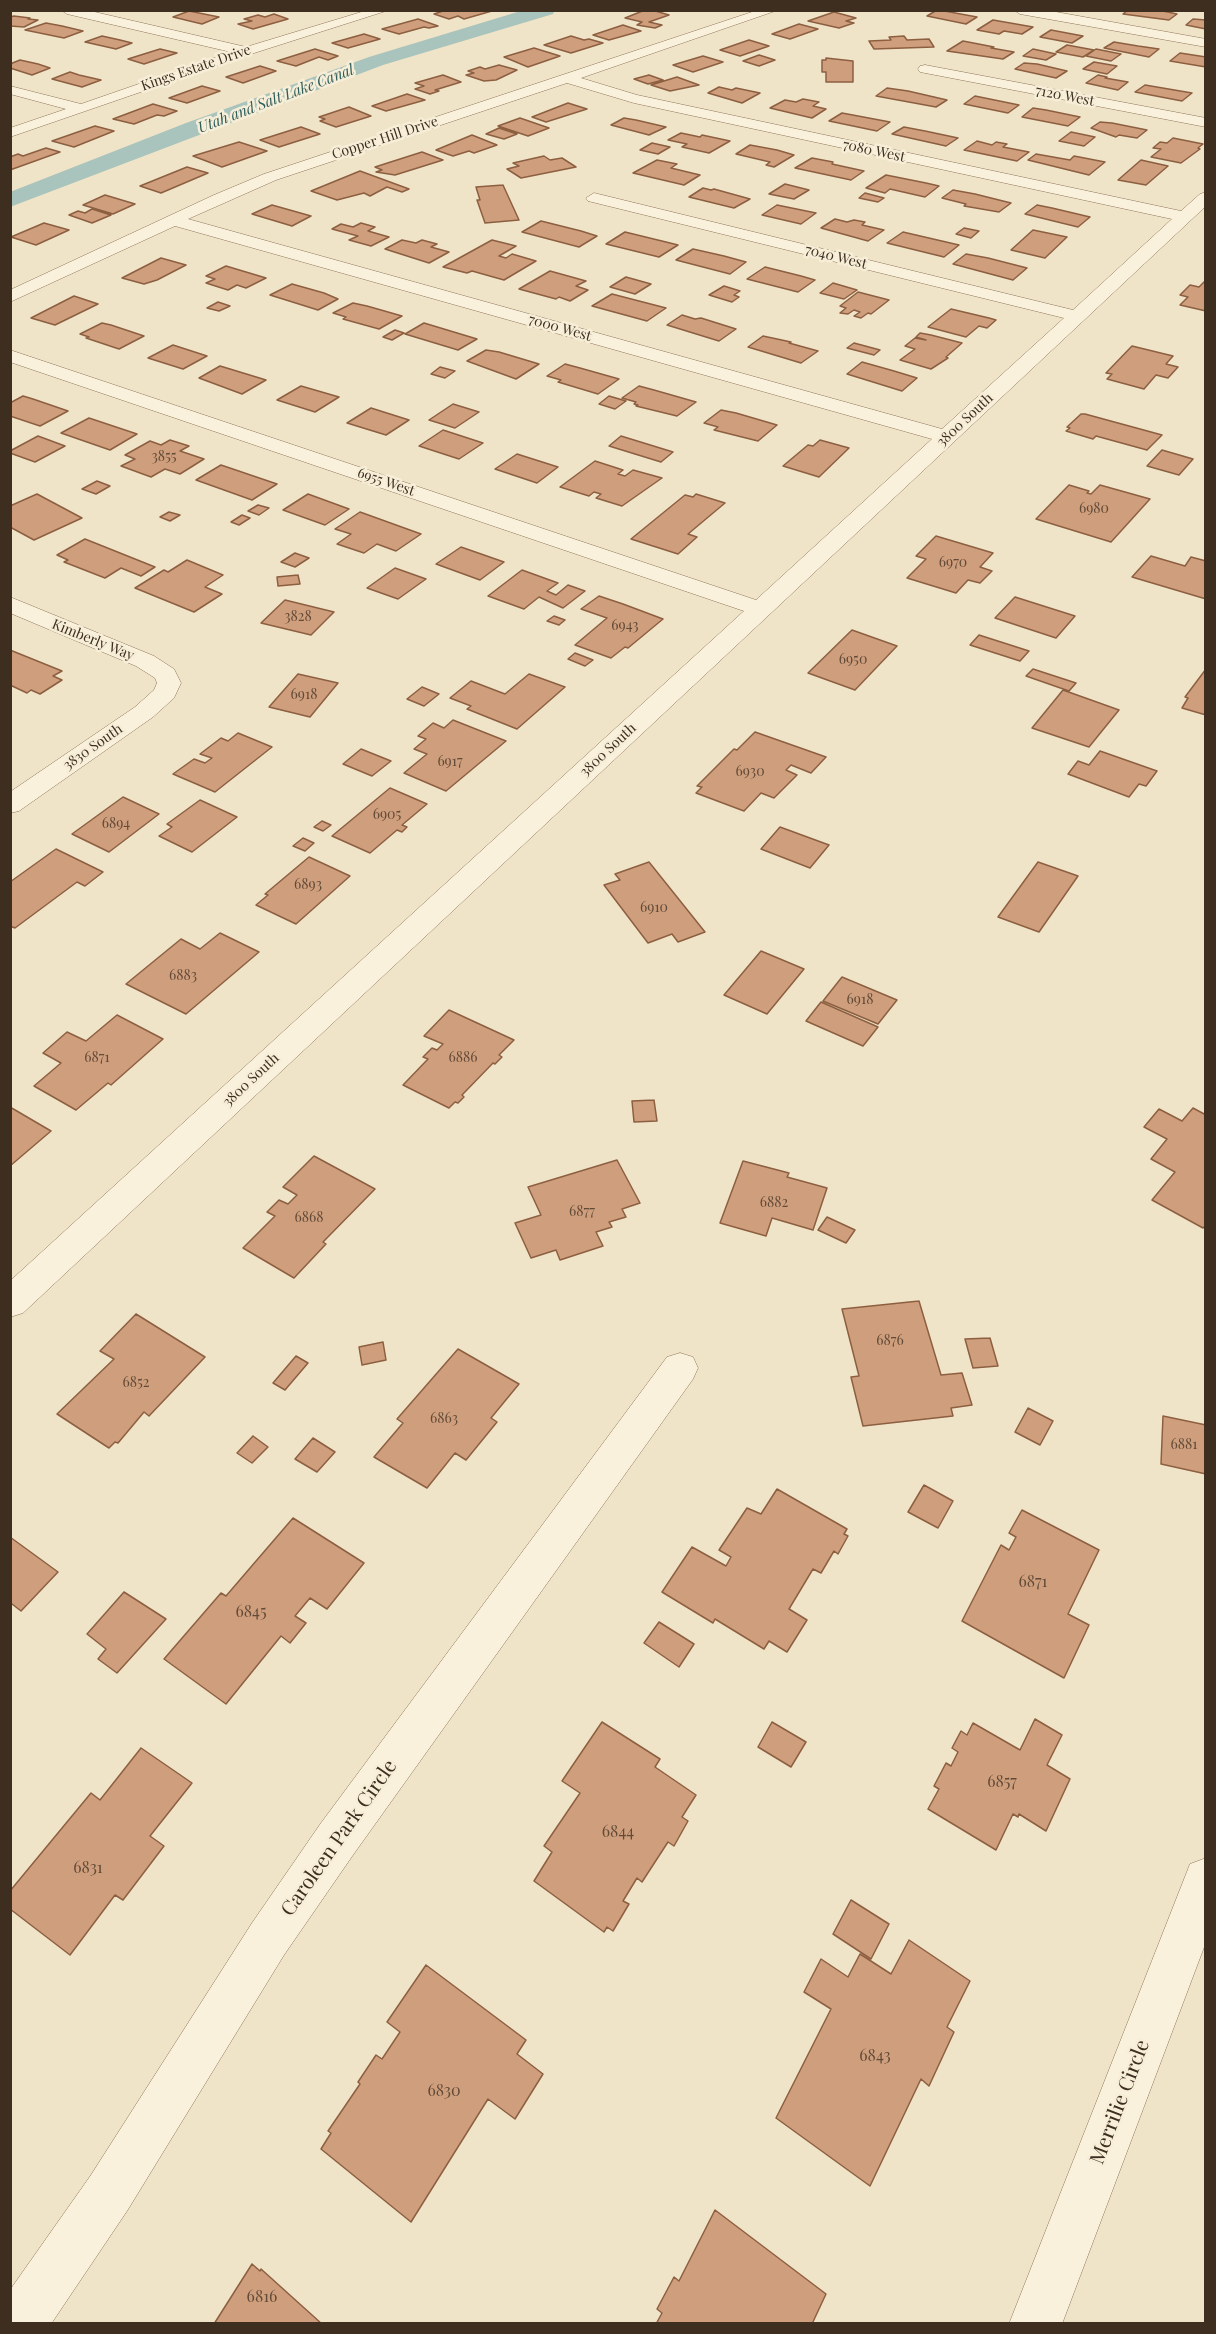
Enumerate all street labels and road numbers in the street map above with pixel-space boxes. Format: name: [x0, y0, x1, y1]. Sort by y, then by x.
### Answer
street label: Kings Estate Drive: [139, 41, 253, 95]
street label: 7120 West: [1034, 82, 1096, 110]
street label: Copper Hill Drive: [330, 113, 440, 163]
street label: 7080 West: [841, 136, 907, 166]
street label: 7040 West: [803, 241, 869, 273]
street label: 7000 West: [527, 311, 593, 345]
street label: 3800 South: [934, 390, 996, 450]
street label: 6955 West: [355, 464, 417, 500]
street label: Kimberly Way: [49, 616, 137, 664]
street label: 3800 South: [577, 720, 639, 780]
street label: 3830 South: [60, 721, 126, 773]
street label: 3800 South: [220, 1050, 282, 1110]
street label: Caroleen Park Circle: [276, 1755, 402, 1921]
street label: Merrilie Circle: [1085, 2037, 1155, 2167]

